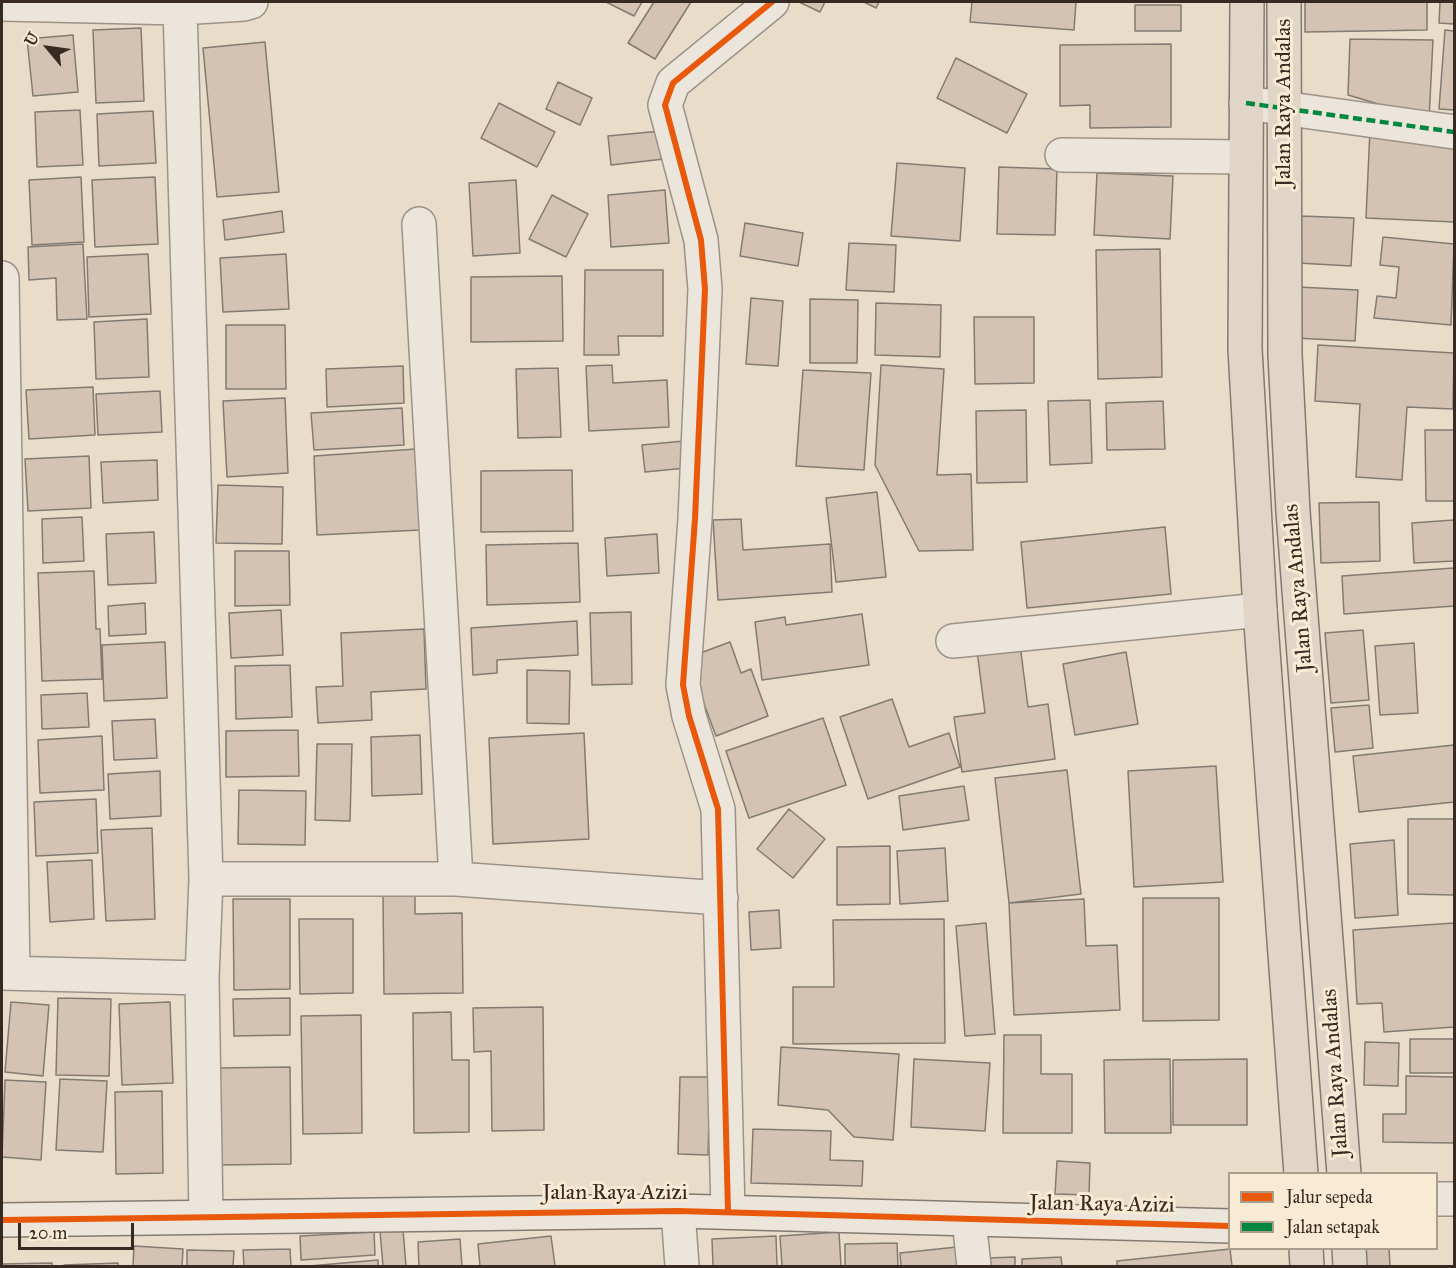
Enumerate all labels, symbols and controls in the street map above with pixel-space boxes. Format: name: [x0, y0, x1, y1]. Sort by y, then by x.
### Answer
north arrow: [18, 18, 78, 78]
street label: Jalan Raya Andalas: [1272, 19, 1298, 187]
text: U: [20, 29, 43, 49]
street label: Jalan Raya Andalas: [1279, 503, 1319, 673]
street label: Jalan Raya Andalas: [1317, 988, 1355, 1158]
legend: [1228, 1172, 1438, 1250]
street label: Jalan Raya Azizi: [542, 1181, 688, 1207]
text: Jalur sepeda: [1286, 1186, 1373, 1208]
street label: Jalan Raya Azizi: [1029, 1191, 1175, 1219]
scale bar: [21, 1211, 136, 1249]
text: Jalan setapak: [1286, 1216, 1380, 1238]
text: 20 m: [29, 1222, 67, 1244]

